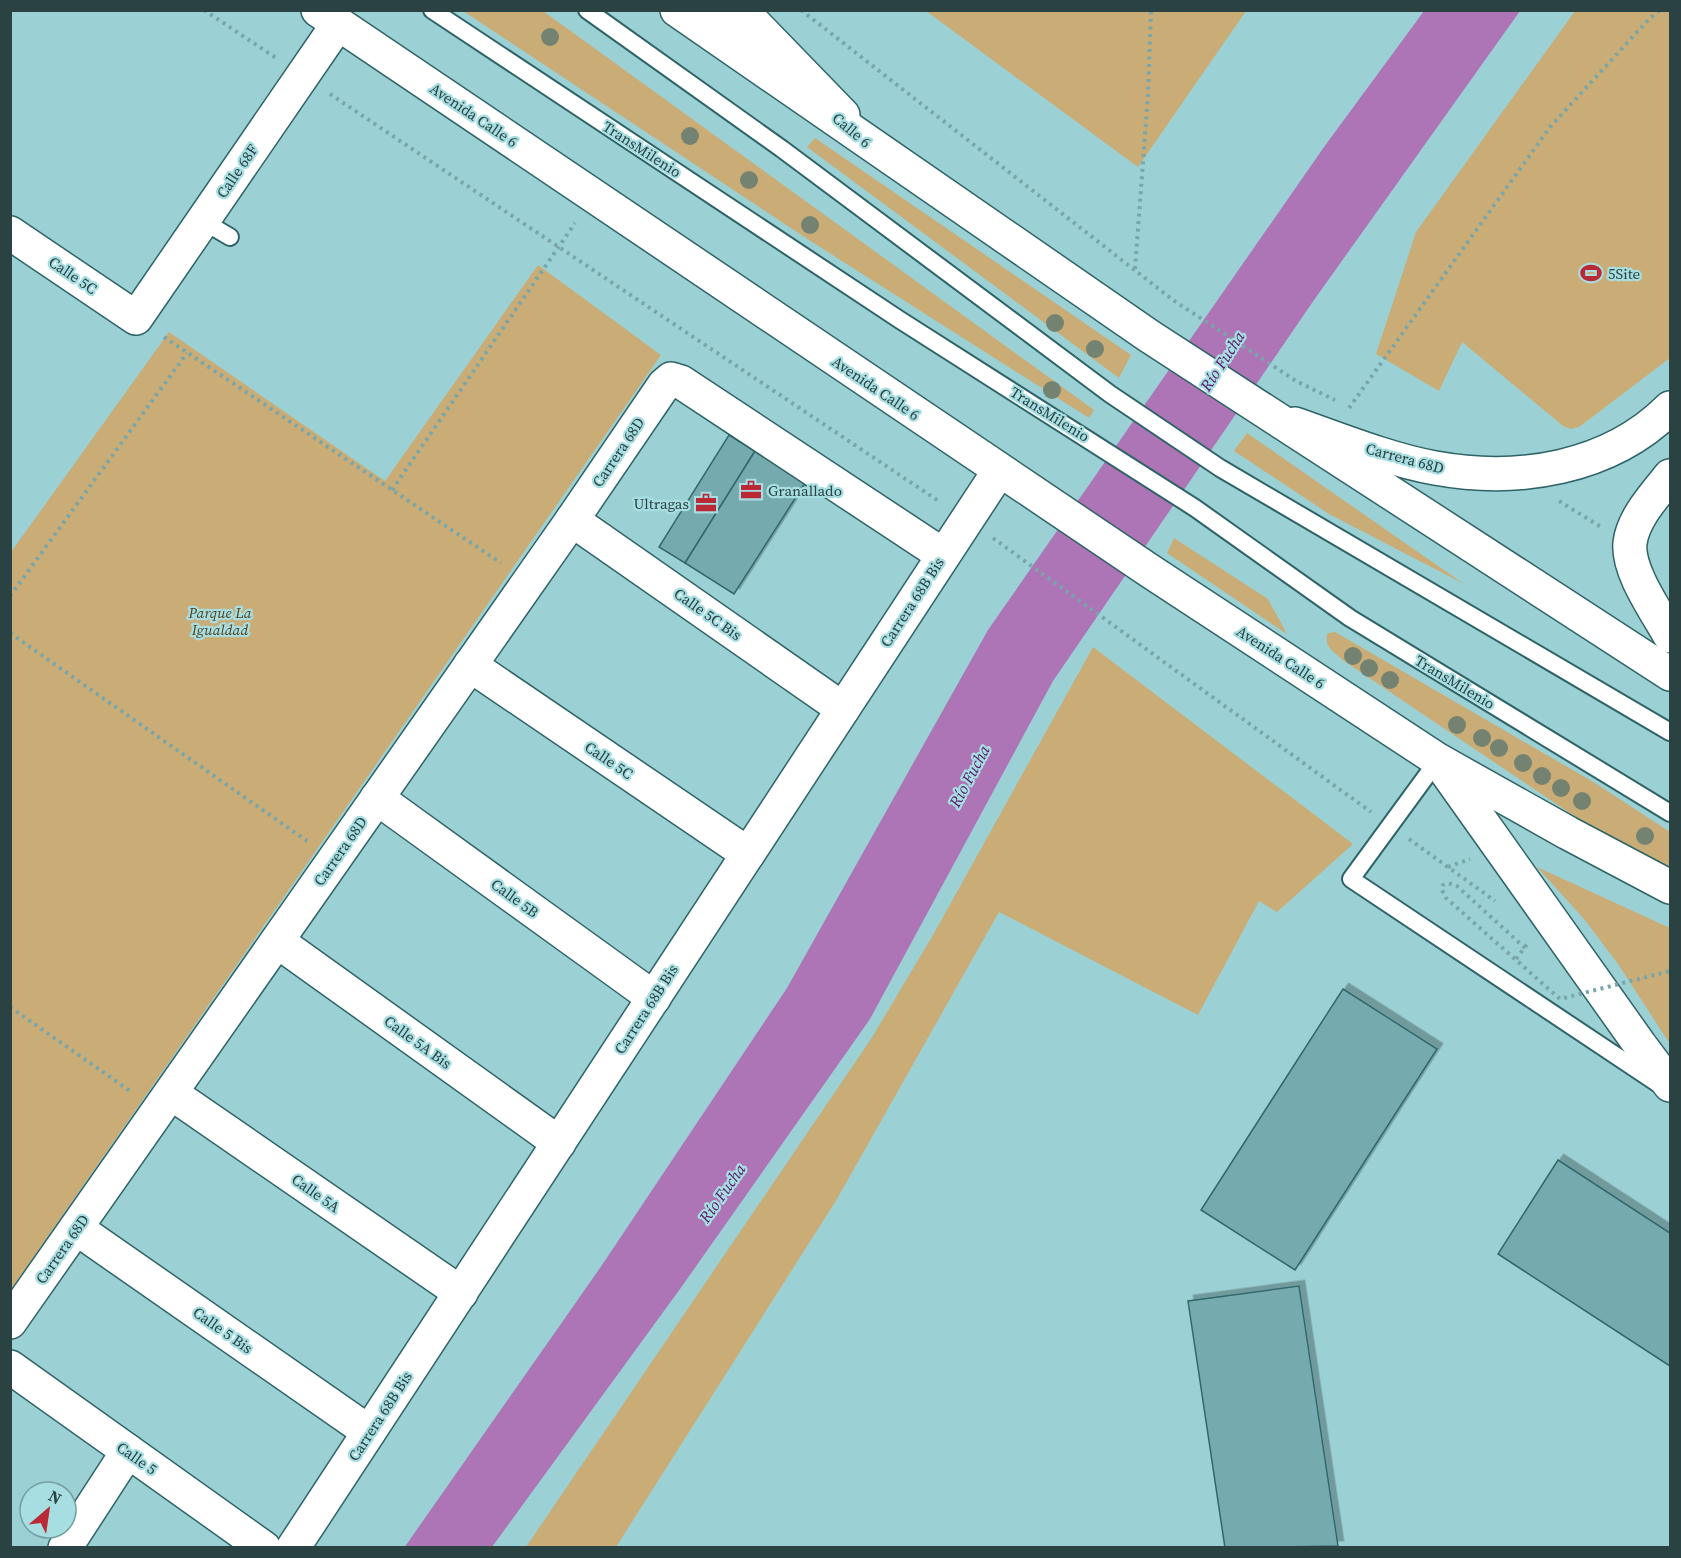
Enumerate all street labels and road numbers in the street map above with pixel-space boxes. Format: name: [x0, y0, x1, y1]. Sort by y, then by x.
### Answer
street label: Avenida Calle 6: [426, 78, 522, 152]
street label: Calle 6: [828, 108, 876, 152]
street label: TransMilenio: [599, 116, 685, 182]
street label: Calle 68F: [211, 140, 263, 202]
street label: Calle 5C: [45, 251, 101, 299]
street label: Avenida Calle 6: [828, 351, 924, 425]
street label: TransMilenio: [1006, 381, 1094, 447]
street label: Carrera 68D: [587, 413, 649, 491]
street label: Carrera 68D: [1364, 437, 1446, 479]
street label: Carrera 68B Bis: [875, 553, 949, 651]
street label: Calle 5C Bis: [670, 583, 746, 645]
street label: Avenida Calle 6: [1233, 620, 1329, 694]
street label: TransMilenio: [1411, 650, 1499, 714]
street label: Calle 5C: [581, 736, 637, 784]
street label: Carrera 68D: [308, 812, 372, 890]
street label: Calle 5B: [487, 874, 543, 922]
street label: Carrera 68B Bis: [609, 960, 683, 1058]
street label: Calle 5A Bis: [380, 1010, 456, 1074]
street label: Calle 5A: [288, 1169, 344, 1217]
street label: Carrera 68D: [30, 1210, 94, 1288]
street label: Calle 5 Bis: [189, 1302, 257, 1358]
street label: Carrera 68B Bis: [343, 1367, 417, 1465]
street label: Calle 5: [113, 1437, 161, 1479]

